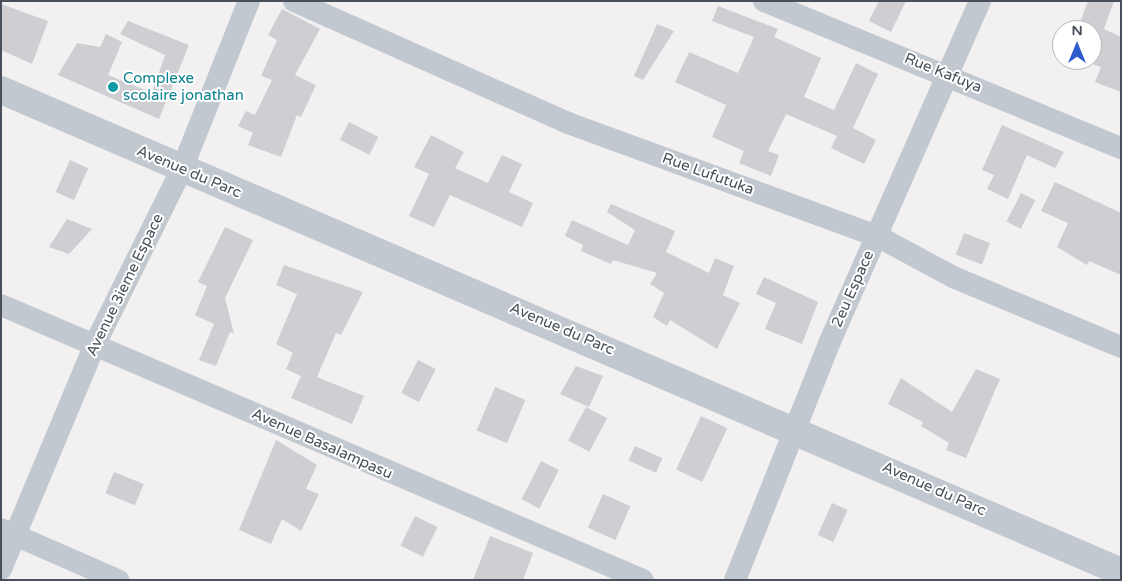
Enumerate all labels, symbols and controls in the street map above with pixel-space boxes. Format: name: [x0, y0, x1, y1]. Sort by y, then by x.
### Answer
north arrow: [1052, 20, 1102, 70]
text: N: [1071, 22, 1083, 39]
street label: Rue Kafuya: [902, 49, 984, 97]
place label: Complexe scolaire jonathan: [123, 69, 244, 104]
marker: Complexe scolaire jonathan: [107, 81, 119, 93]
street label: Avenue du Parc: [134, 142, 244, 202]
street label: Rue Lufutuka: [660, 149, 756, 199]
street label: Avenue 3ieme Espace: [83, 211, 167, 359]
street label: 2eu Espace: [828, 248, 878, 330]
street label: Avenue du Parc: [507, 299, 617, 359]
street label: Avenue Basalampasu: [249, 405, 395, 483]
street label: Avenue du Parc: [879, 458, 989, 520]

